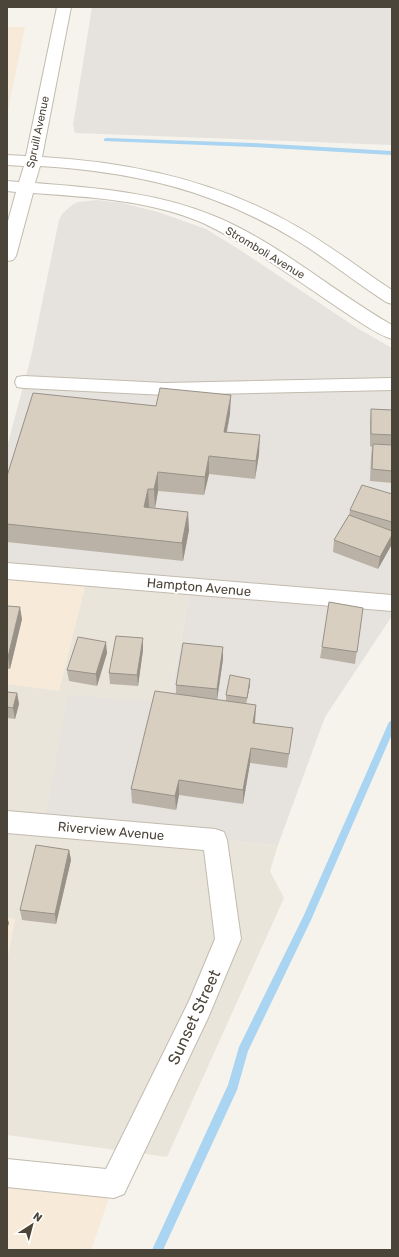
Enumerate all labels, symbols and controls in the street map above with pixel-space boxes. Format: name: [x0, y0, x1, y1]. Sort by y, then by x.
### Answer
street label: Spruill Avenue: [24, 95, 52, 169]
street label: Stromboli Avenue: [223, 224, 307, 282]
street label: Hampton Avenue: [146, 575, 252, 599]
street label: Riverview Avenue: [57, 819, 165, 843]
street label: Sunset Street: [164, 966, 224, 1068]
north arrow: [12, 1205, 52, 1245]
text: N: [31, 1210, 45, 1225]

